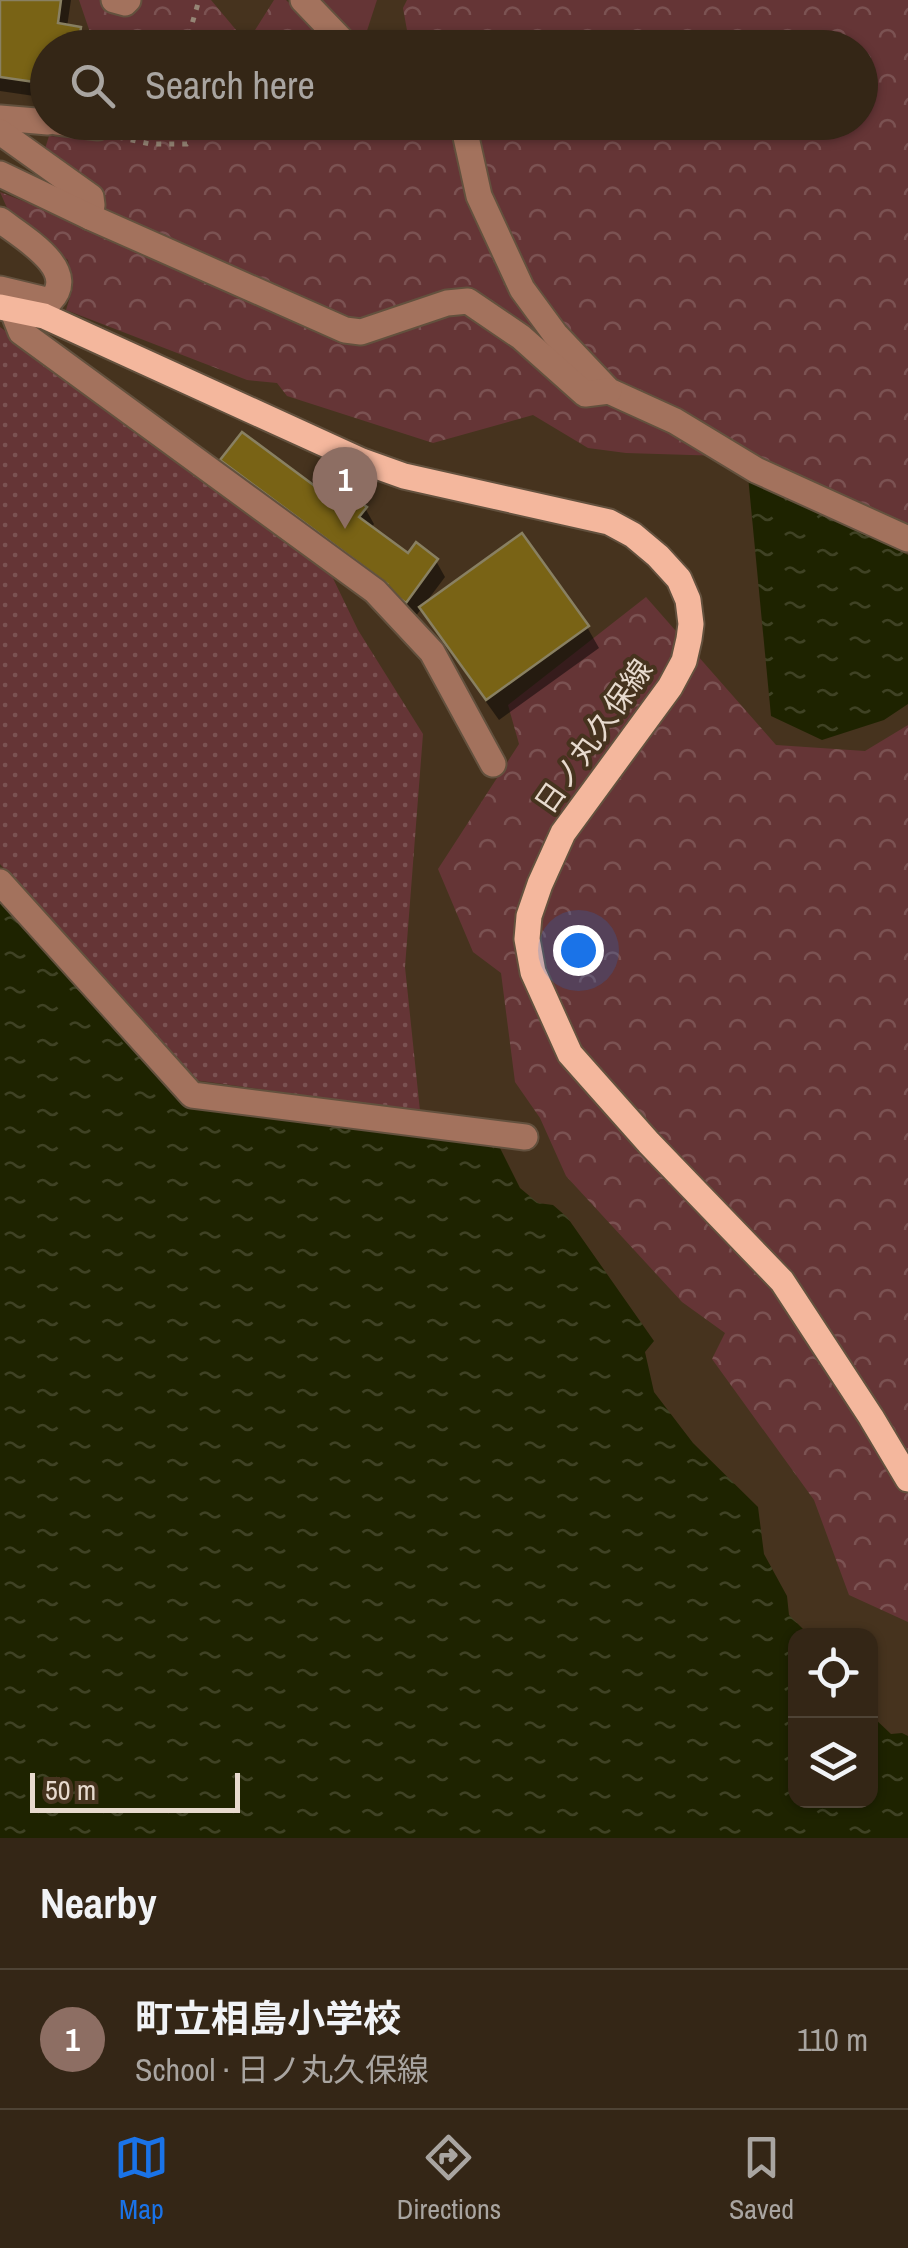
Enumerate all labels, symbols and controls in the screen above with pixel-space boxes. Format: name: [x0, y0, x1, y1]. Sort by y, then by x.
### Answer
search box: [30, 30, 878, 140]
icon: search: [65, 58, 120, 113]
text: Search here: [145, 60, 315, 111]
pin: 1: [312, 446, 378, 529]
street label: 日ノ丸久保線: [525, 651, 661, 821]
your location: [553, 925, 604, 976]
map controls: [788, 1628, 878, 1808]
button: locate: [788, 1628, 878, 1718]
button: layers: [788, 1718, 878, 1808]
scale bar: [30, 1768, 240, 1812]
text: 50 m: [45, 1771, 96, 1809]
text: Nearby: [40, 1875, 157, 1931]
text: 町立相島小学校: [135, 1993, 401, 2044]
text: 1: [65, 2018, 80, 2061]
text: 110 m: [797, 2018, 868, 2061]
text: School · 日ノ丸久保線: [135, 2048, 429, 2091]
tab: Map: [114, 2130, 169, 2228]
tab: Directions: [397, 2130, 501, 2228]
tab: Saved: [729, 2130, 794, 2228]

